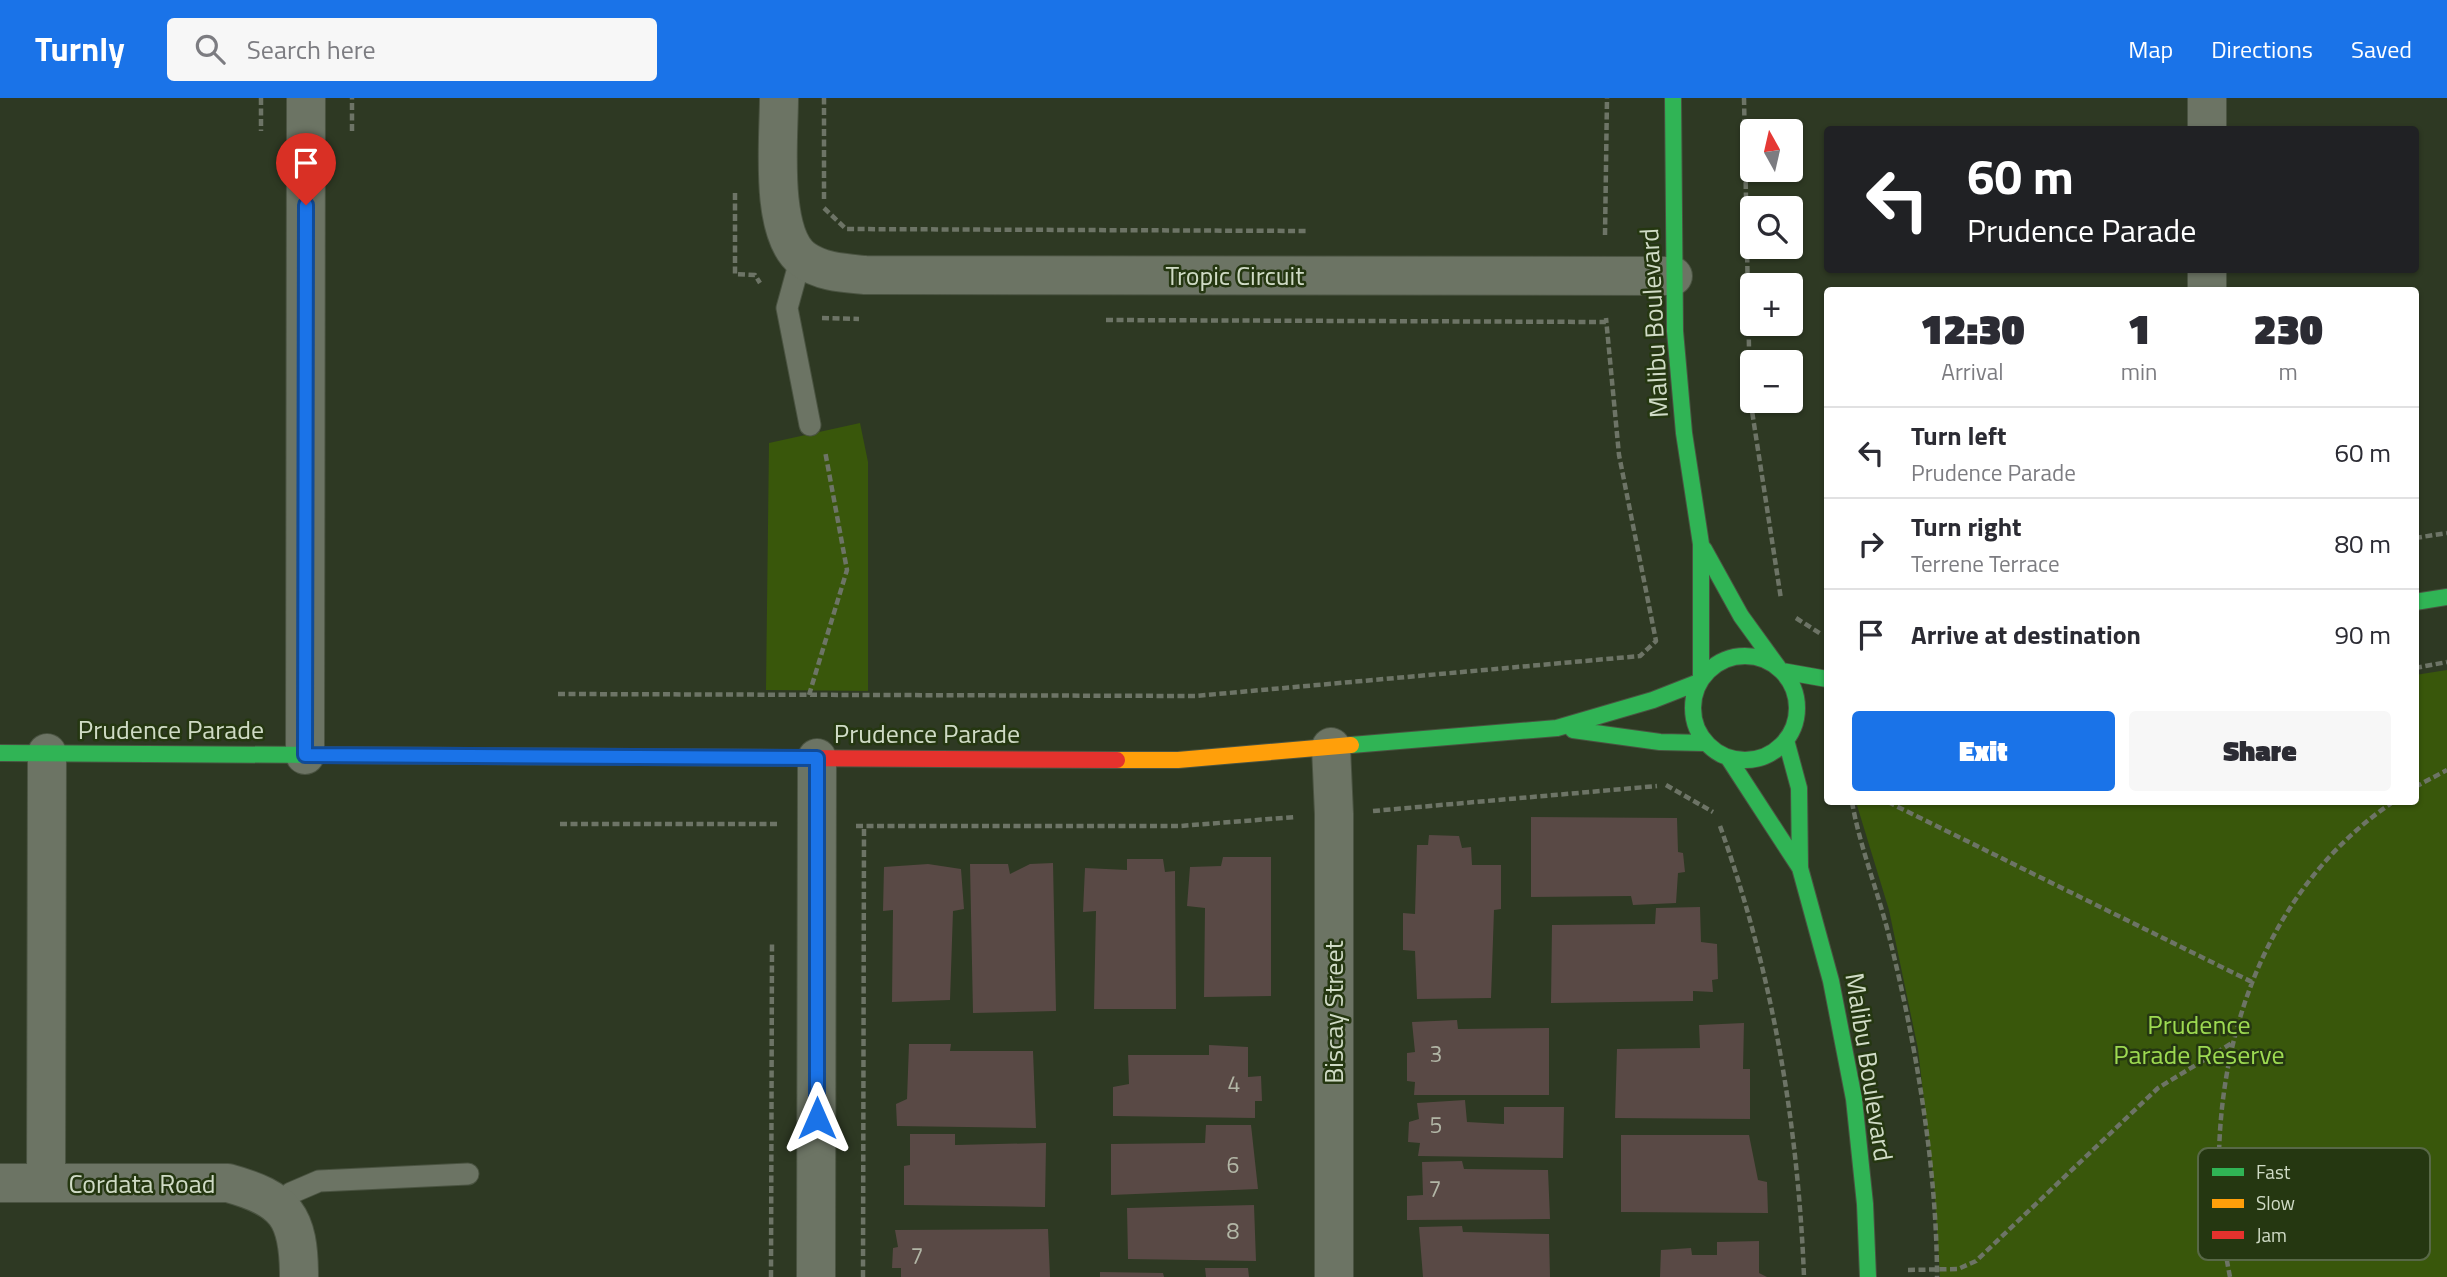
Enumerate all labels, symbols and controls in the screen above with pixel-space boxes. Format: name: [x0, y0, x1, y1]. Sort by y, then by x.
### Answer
search box: [167, 18, 657, 81]
text: Turnly: [35, 24, 125, 74]
icon: search: [191, 30, 229, 68]
text: Search here: [247, 30, 376, 69]
text: Map: [2128, 31, 2173, 67]
text: Directions: [2211, 31, 2313, 67]
text: Saved: [2351, 31, 2412, 67]
north arrow: [1740, 119, 1802, 182]
map controls: [1740, 119, 1803, 413]
pin: [276, 133, 336, 205]
text: 60 m: [1967, 138, 2074, 213]
icon: arrive: [287, 144, 325, 182]
icon: left: [1852, 154, 1943, 245]
button: search: [1740, 196, 1803, 259]
text: Prudence Parade: [1967, 206, 2196, 254]
street label: Malibu Boulevard: [1629, 227, 1678, 419]
street label: Tropic Circuit: [1166, 256, 1304, 295]
button: +: [1740, 273, 1803, 336]
text: 12:30: [1920, 296, 2025, 360]
text: 1: [2128, 296, 2151, 360]
text: 230: [2254, 296, 2323, 360]
button: −: [1740, 350, 1803, 413]
text: Arrival: [1941, 354, 2004, 389]
text: min: [2121, 354, 2157, 389]
text: m: [2279, 354, 2298, 389]
text: Turn left: [1911, 416, 2006, 455]
text: 60 m: [2334, 433, 2391, 472]
icon: left: [1852, 434, 1890, 472]
text: Prudence Parade: [1911, 455, 2076, 490]
text: Turn right: [1911, 507, 2022, 546]
text: 80 m: [2334, 524, 2391, 563]
icon: right: [1852, 525, 1890, 563]
text: Terrene Terrace: [1911, 546, 2060, 581]
text: Arrive at destination: [1911, 615, 2141, 654]
text: 90 m: [2334, 615, 2391, 654]
icon: arrive: [1852, 616, 1890, 654]
street label: Prudence Parade: [78, 710, 264, 749]
button: Exit: [1852, 711, 2115, 791]
button: Share: [2129, 711, 2391, 791]
street label: Prudence Parade: [834, 714, 1020, 753]
street label: Biscay Street: [1314, 940, 1353, 1084]
street label: Malibu Boulevard: [1835, 970, 1904, 1164]
park label: Prudence Parade Reserve: [2113, 1005, 2285, 1074]
house number: 3: [1430, 1036, 1442, 1071]
house number: 4: [1228, 1066, 1240, 1101]
position arrow: [780, 1081, 854, 1155]
house number: 5: [1430, 1107, 1442, 1142]
house number: 6: [1227, 1147, 1239, 1182]
legend: [2198, 1148, 2430, 1260]
text: Fast: [2256, 1157, 2291, 1186]
street label: Cordata Road: [68, 1164, 216, 1203]
house number: 7: [1429, 1171, 1441, 1206]
text: Slow: [2256, 1188, 2295, 1217]
house number: 8: [1227, 1213, 1240, 1248]
text: Jam: [2256, 1220, 2287, 1249]
house number: 7: [911, 1238, 923, 1273]

